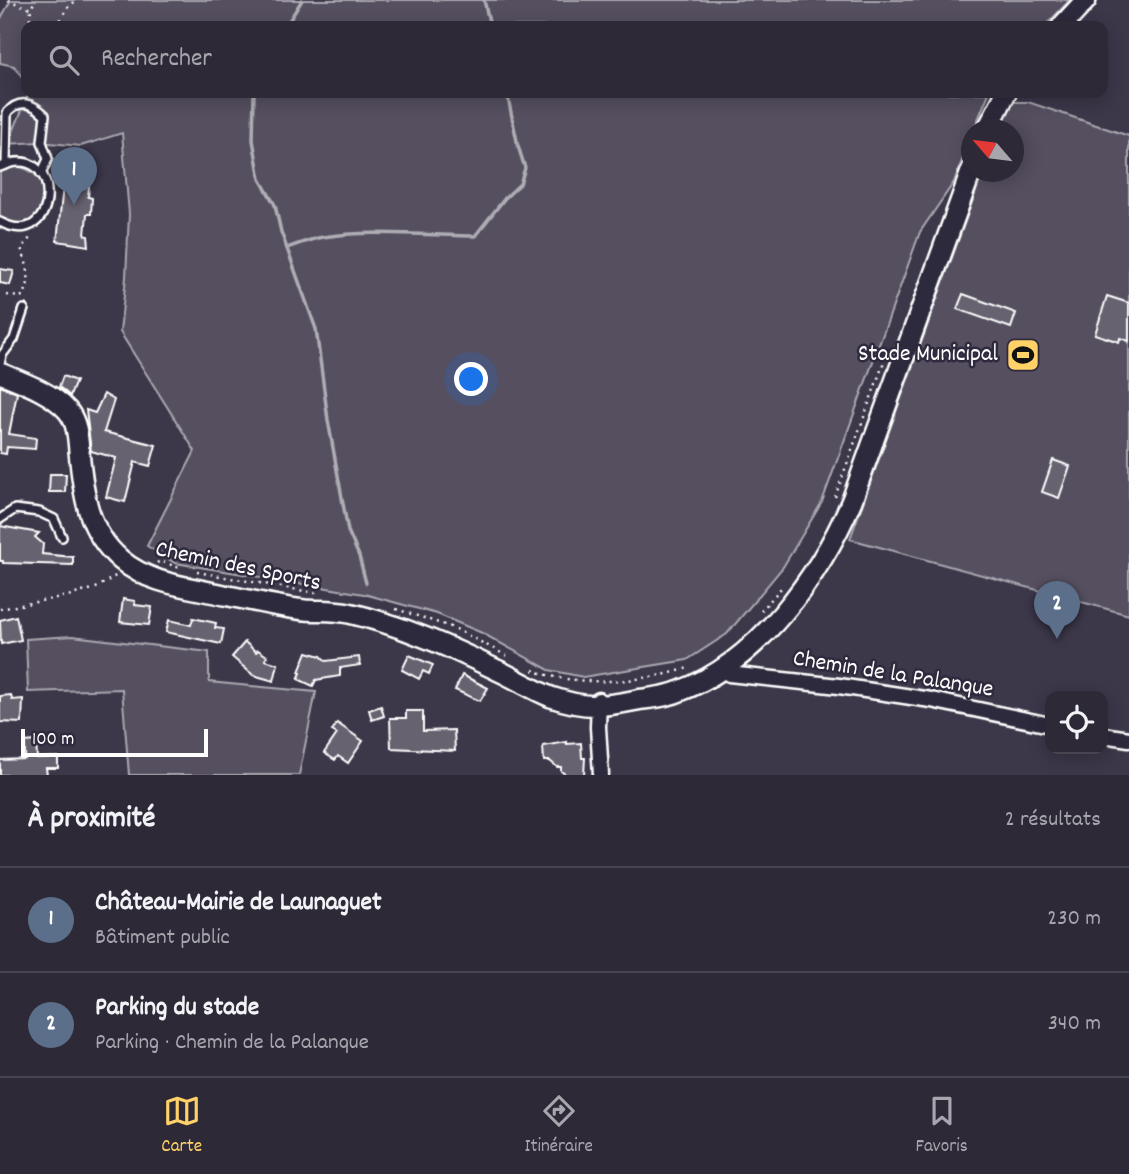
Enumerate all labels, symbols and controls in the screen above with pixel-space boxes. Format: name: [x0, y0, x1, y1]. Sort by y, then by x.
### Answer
search box: [21, 21, 1108, 98]
icon: search: [45, 41, 83, 79]
text: Rechercher: [101, 41, 212, 78]
north arrow: [961, 119, 1024, 182]
pin: 1: [51, 147, 97, 205]
sports icon: Stade Municipal: [1004, 336, 1042, 374]
place label: Stade Municipal: [858, 338, 998, 372]
your location: [454, 362, 488, 396]
street label: Chemin des Sports: [152, 533, 324, 601]
pin: 2: [1034, 581, 1080, 639]
street label: Chemin de la Palanque: [790, 642, 996, 708]
map controls: [1045, 691, 1108, 754]
button: locate: [1045, 691, 1108, 754]
scale bar: [21, 726, 208, 758]
text: 100 m: [32, 727, 74, 754]
text: À proximité: [28, 799, 155, 842]
text: 2 résultats: [1005, 804, 1101, 837]
text: Château-Mairie de Launaguet: [95, 885, 382, 922]
text: 1: [48, 903, 54, 936]
text: 230 m: [1047, 903, 1101, 936]
text: Bâtiment public: [95, 922, 230, 955]
text: Parking du stade: [95, 990, 259, 1027]
text: 2: [46, 1008, 56, 1041]
text: 340 m: [1048, 1008, 1101, 1041]
text: Parking · Chemin de la Palanque: [95, 1027, 369, 1060]
tab: Carte: [161, 1092, 202, 1161]
tab: Itinéraire: [525, 1092, 593, 1161]
tab: Favoris: [915, 1092, 968, 1161]

